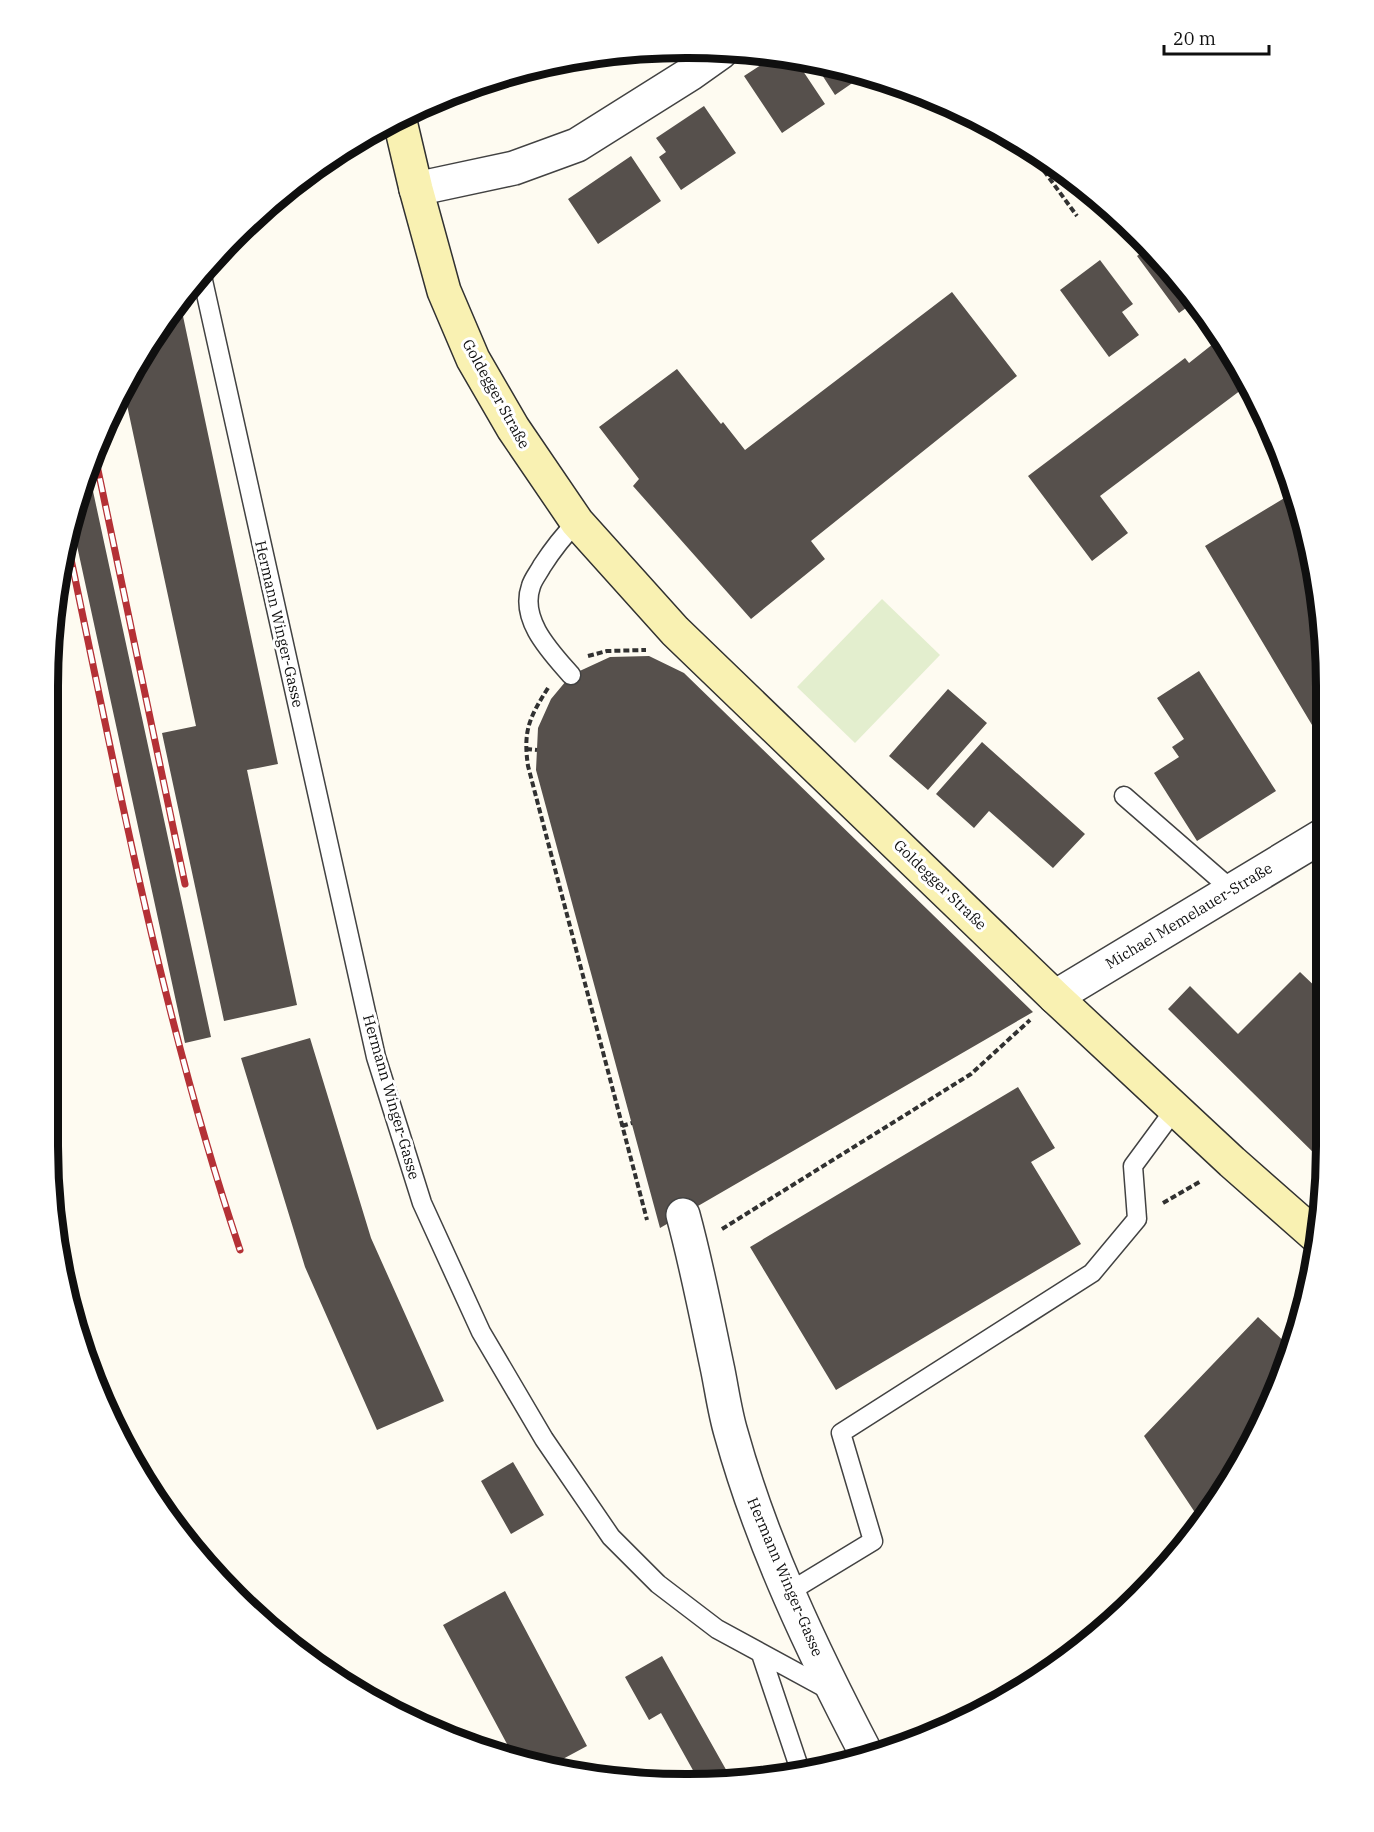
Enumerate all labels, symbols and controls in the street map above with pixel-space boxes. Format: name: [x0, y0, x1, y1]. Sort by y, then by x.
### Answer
scale bar: [1164, 18, 1269, 56]
text: 20 m: [1173, 27, 1216, 50]
street label: Goldegger Straße: [459, 336, 534, 452]
street label: Hermann Winger-Gasse: [251, 539, 308, 709]
street label: Goldegger Straße: [890, 835, 991, 934]
street label: Michael Memelauer-Straße: [1102, 858, 1276, 973]
street label: Hermann Winger-Gasse: [359, 1012, 424, 1182]
street label: Hermann Winger-Gasse: [743, 1494, 828, 1659]

